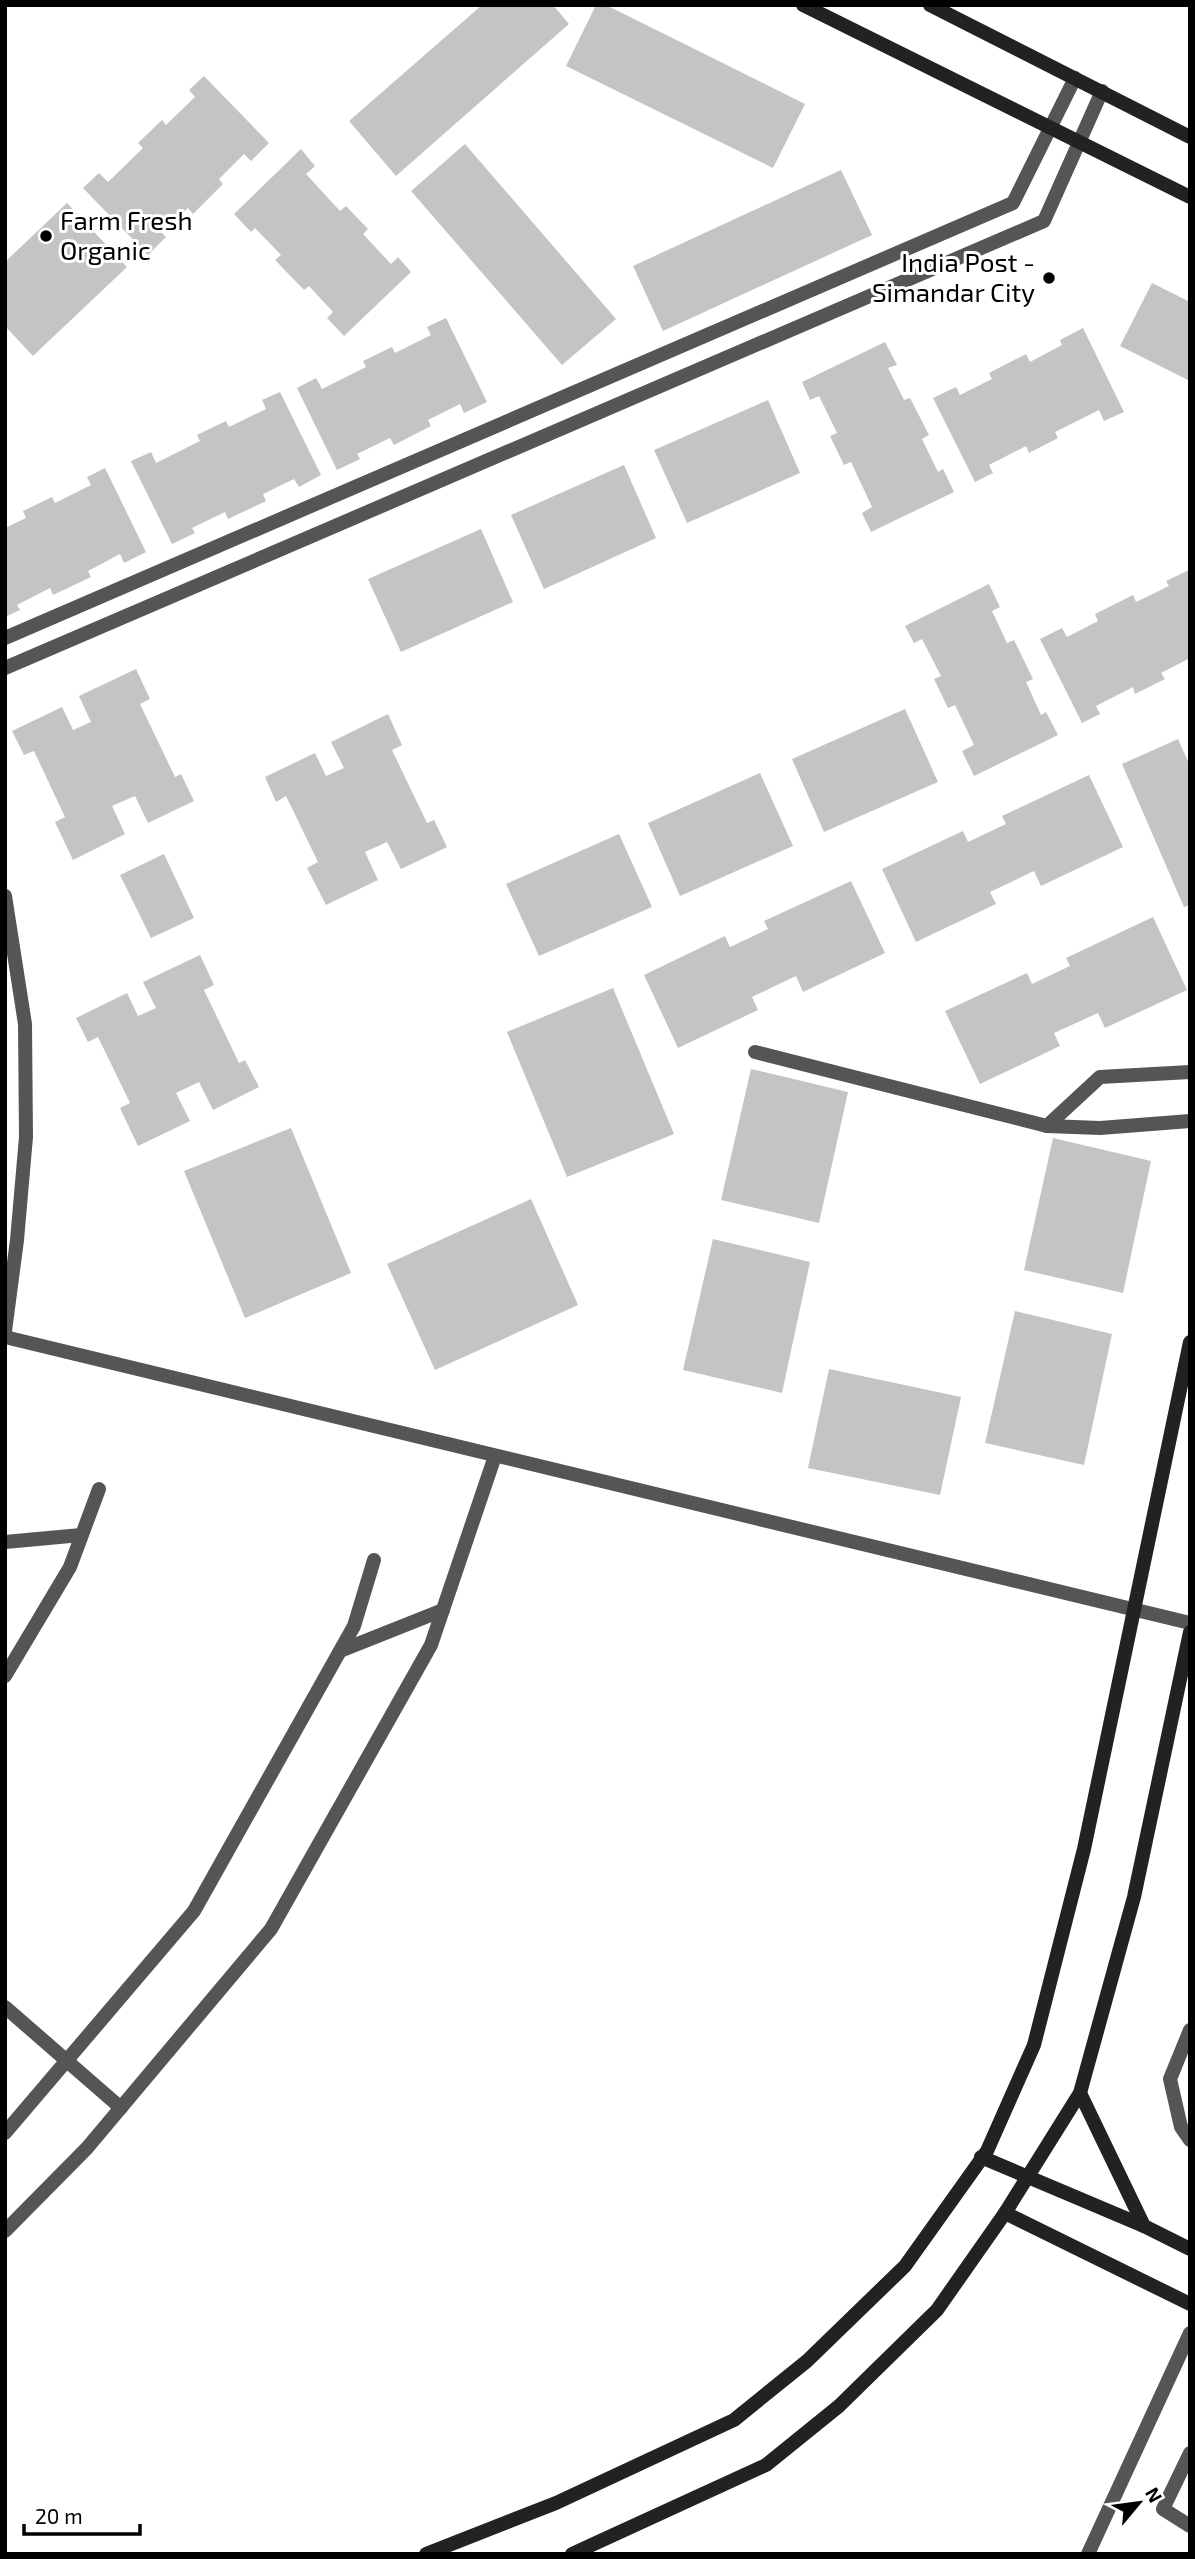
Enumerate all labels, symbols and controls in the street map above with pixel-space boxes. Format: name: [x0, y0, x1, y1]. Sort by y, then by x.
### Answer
place label: Farm Fresh Organic: [60, 204, 193, 265]
marker: Farm Fresh Organic: [38, 228, 54, 244]
place label: India Post - Simandar City: [872, 246, 1035, 307]
marker: India Post - Simandar City: [1041, 270, 1057, 286]
north arrow: [1104, 2468, 1174, 2538]
text: N: [1141, 2483, 1168, 2506]
scale bar: [24, 2492, 140, 2536]
text: 20 m: [35, 2503, 83, 2528]

